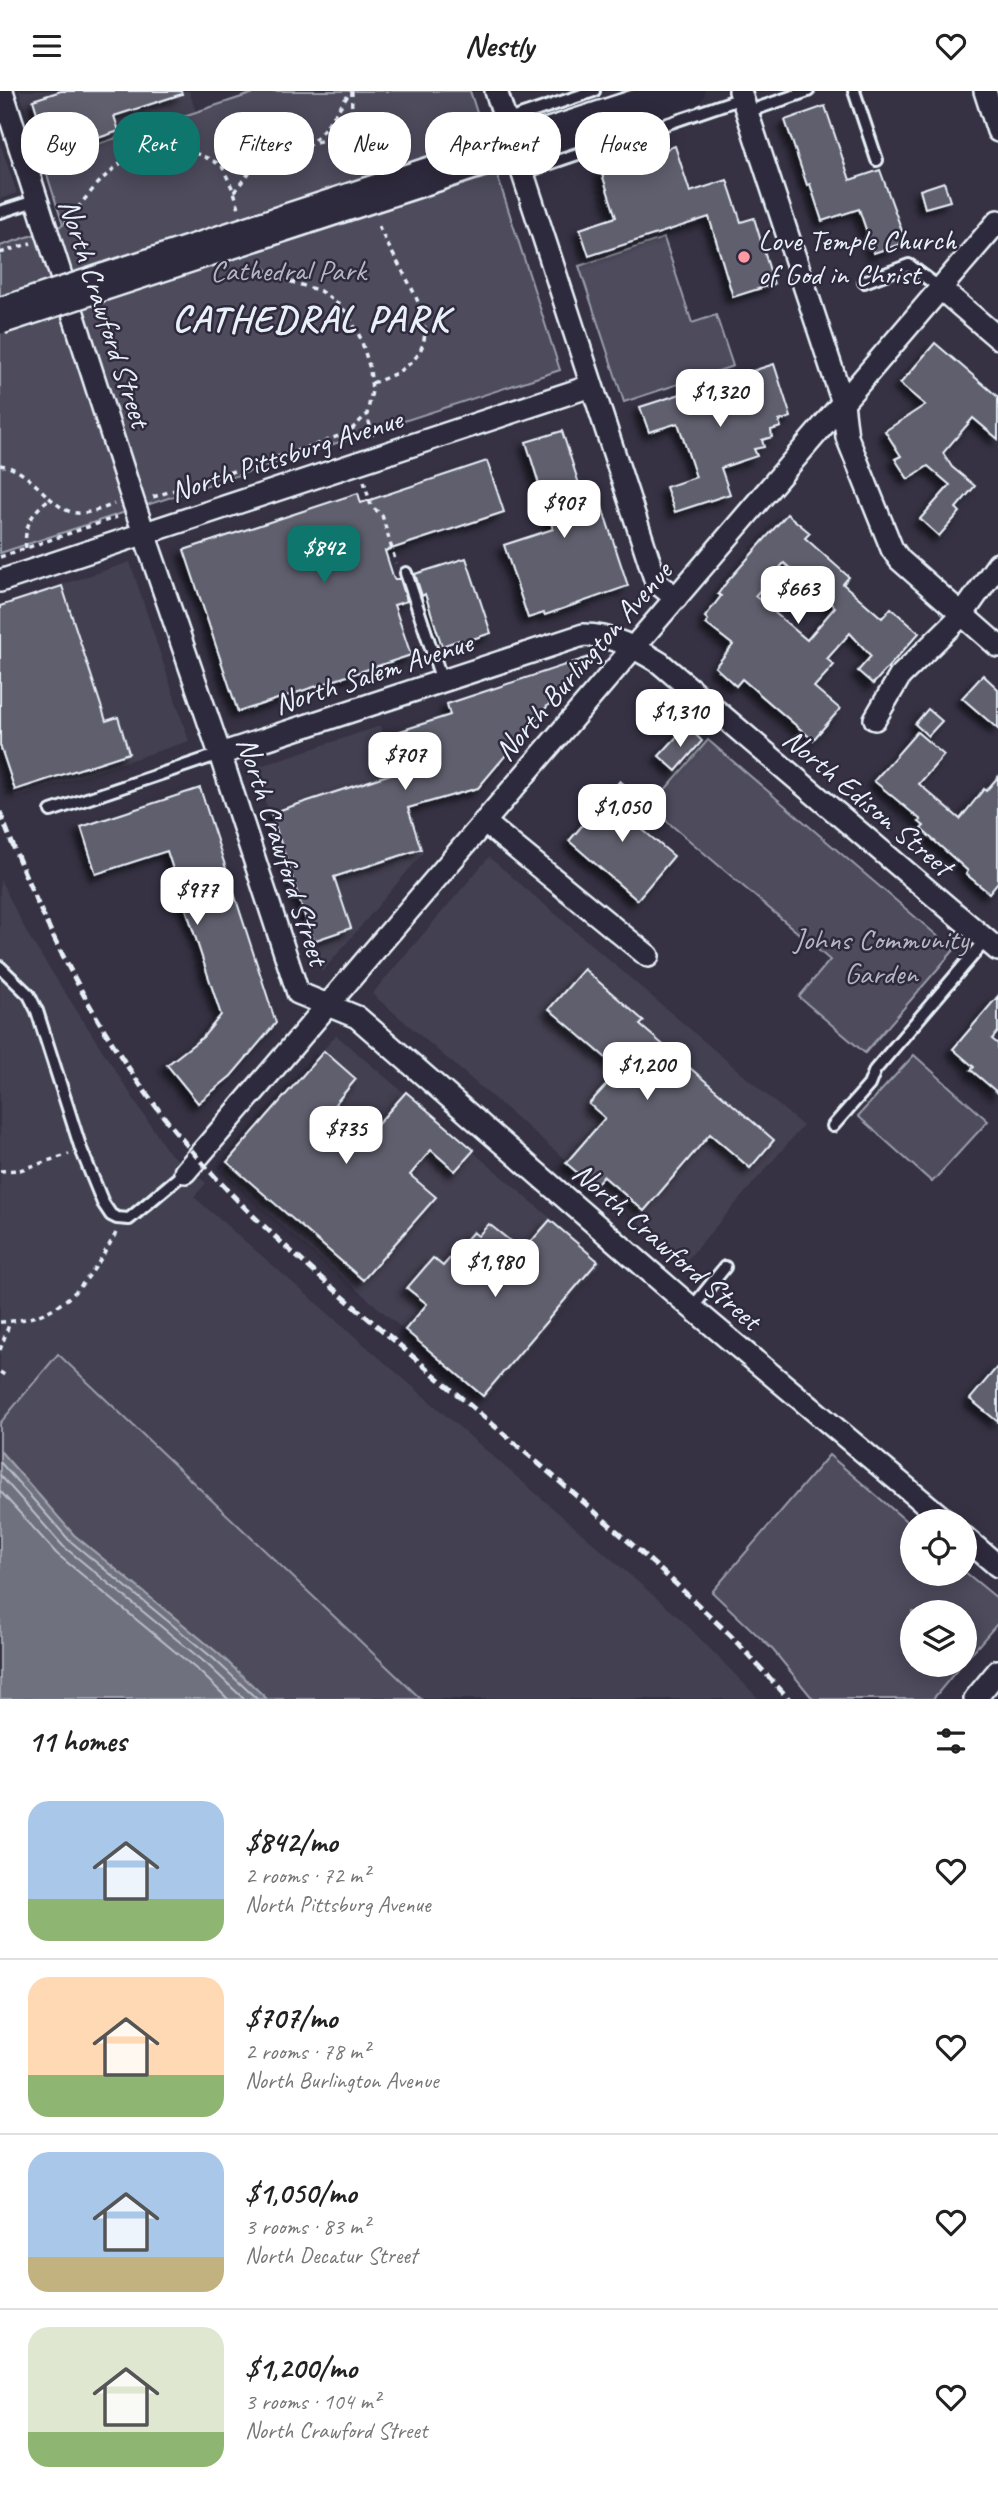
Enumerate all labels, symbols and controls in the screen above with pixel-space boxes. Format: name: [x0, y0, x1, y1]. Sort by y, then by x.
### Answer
text: Nestly: [464, 25, 534, 66]
icon: menu: [28, 27, 66, 65]
icon: heart: [932, 27, 970, 65]
chip: Buy: [21, 112, 99, 175]
chip: Rent: [113, 112, 200, 175]
chip: Filters: [214, 112, 314, 175]
chip: New: [328, 112, 411, 175]
chip: Apartment: [425, 112, 561, 175]
chip: House: [575, 112, 670, 175]
street label: North Crawford Street: [50, 194, 161, 435]
place label: Love Temple Church of God in Christ: [758, 221, 958, 293]
marker: Love Temple Church of God in Christ: [736, 249, 752, 265]
park label: Cathedral Park: [210, 251, 368, 289]
district label: CATHEDRAL PARK: [172, 295, 455, 342]
pin: $1,320: [663, 369, 777, 429]
text: $1,320: [692, 377, 748, 406]
street label: North Pittsburg Avenue: [165, 399, 409, 510]
pin: $907: [523, 481, 605, 540]
text: $907: [543, 488, 585, 517]
pin: $842: [283, 525, 365, 585]
text: $842: [303, 533, 345, 562]
street label: North Burlington Avenue: [486, 552, 682, 769]
pin: $663: [757, 567, 839, 626]
text: $663: [777, 574, 819, 603]
street label: North Salem Avenue: [269, 622, 479, 723]
pin: $1,310: [623, 689, 737, 749]
text: $1,310: [652, 697, 708, 726]
street label: North Edison Street: [775, 720, 964, 887]
street label: North Crawford Street: [228, 732, 339, 973]
pin: $707: [364, 733, 446, 792]
text: $707: [384, 740, 426, 769]
pin: $1,050: [565, 785, 679, 844]
text: $1,050: [594, 792, 650, 821]
pin: $977: [156, 867, 238, 927]
text: $977: [177, 875, 217, 904]
park label: Johns Community Garden: [792, 920, 970, 992]
pin: $1,200: [590, 1042, 704, 1102]
text: $1,200: [619, 1050, 675, 1079]
pin: $735: [305, 1107, 387, 1166]
text: $735: [326, 1114, 366, 1143]
street label: North Crawford Street: [565, 1154, 772, 1340]
pin: $1,980: [438, 1239, 552, 1299]
text: $1,980: [467, 1247, 523, 1276]
map controls: [900, 1509, 977, 1677]
button: locate: [900, 1509, 977, 1586]
button: layers: [900, 1600, 977, 1677]
text: 11 homes: [28, 1722, 126, 1760]
icon: filters: [932, 1722, 970, 1760]
text: $842/mo: [245, 1823, 337, 1861]
icon: home: [84, 1829, 168, 1913]
icon: heart: [932, 1852, 970, 1890]
text: 2 rooms · 72 m²: [245, 1861, 369, 1890]
text: North Pittsburg Avenue: [245, 1890, 430, 1919]
text: $707/mo: [245, 1999, 337, 2037]
icon: home: [84, 2005, 168, 2089]
icon: heart: [932, 2028, 970, 2066]
text: 2 rooms · 78 m²: [245, 2037, 369, 2066]
text: North Burlington Avenue: [245, 2066, 439, 2095]
text: $1,050/mo: [245, 2174, 356, 2212]
icon: home: [84, 2180, 168, 2264]
icon: heart: [932, 2203, 970, 2241]
text: 3 rooms · 83 m²: [245, 2212, 369, 2241]
text: North Decatur Street: [245, 2241, 417, 2270]
text: $1,200/mo: [245, 2349, 357, 2387]
icon: home: [84, 2355, 168, 2439]
icon: heart: [932, 2378, 970, 2416]
text: 3 rooms · 104 m²: [245, 2387, 380, 2416]
text: North Crawford Street: [245, 2416, 427, 2445]

